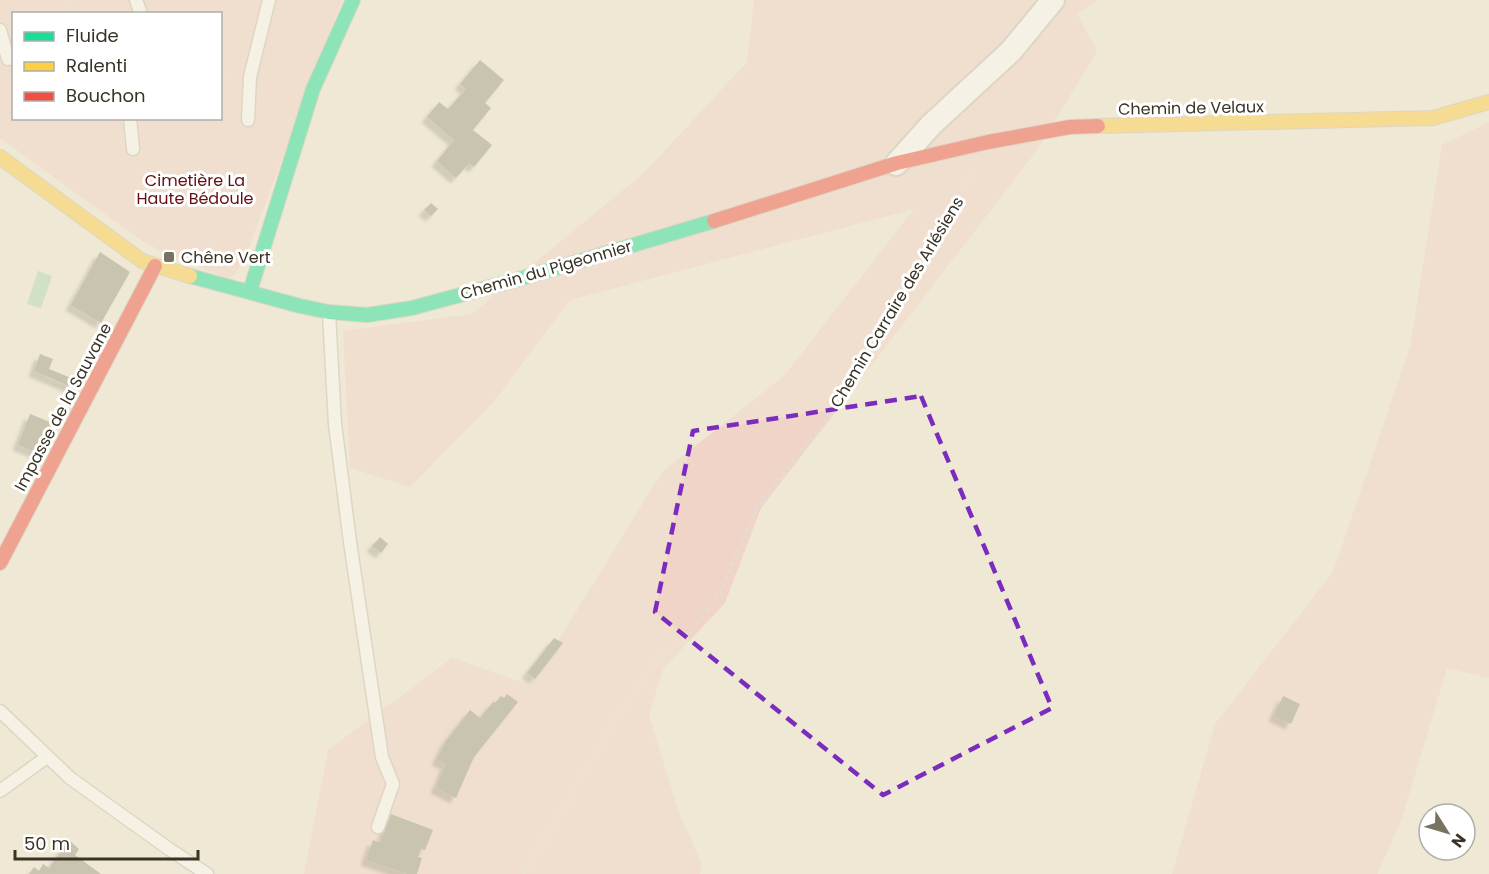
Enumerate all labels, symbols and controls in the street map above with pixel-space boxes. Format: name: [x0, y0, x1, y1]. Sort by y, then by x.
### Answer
legend: [12, 12, 222, 120]
text: Fluide: [66, 23, 119, 48]
text: Ralenti: [66, 53, 127, 78]
text: Bouchon: [66, 83, 146, 108]
street label: Chemin de Velaux: [1118, 95, 1264, 121]
park label: Cimetière La Haute Bédoule: [136, 169, 254, 210]
street label: Chemin Carraire des Arlésiens: [825, 192, 969, 412]
street label: Chemin du Pigeonnier: [458, 235, 634, 305]
place label: Chêne Vert: [181, 246, 271, 269]
marker: Chêne Vert: [162, 250, 176, 264]
street label: Impasse de la Sauvane: [9, 319, 117, 495]
north arrow: [1417, 802, 1477, 862]
scale bar: [15, 823, 198, 861]
text: N: [1446, 829, 1471, 852]
text: 50 m: [24, 831, 70, 856]

